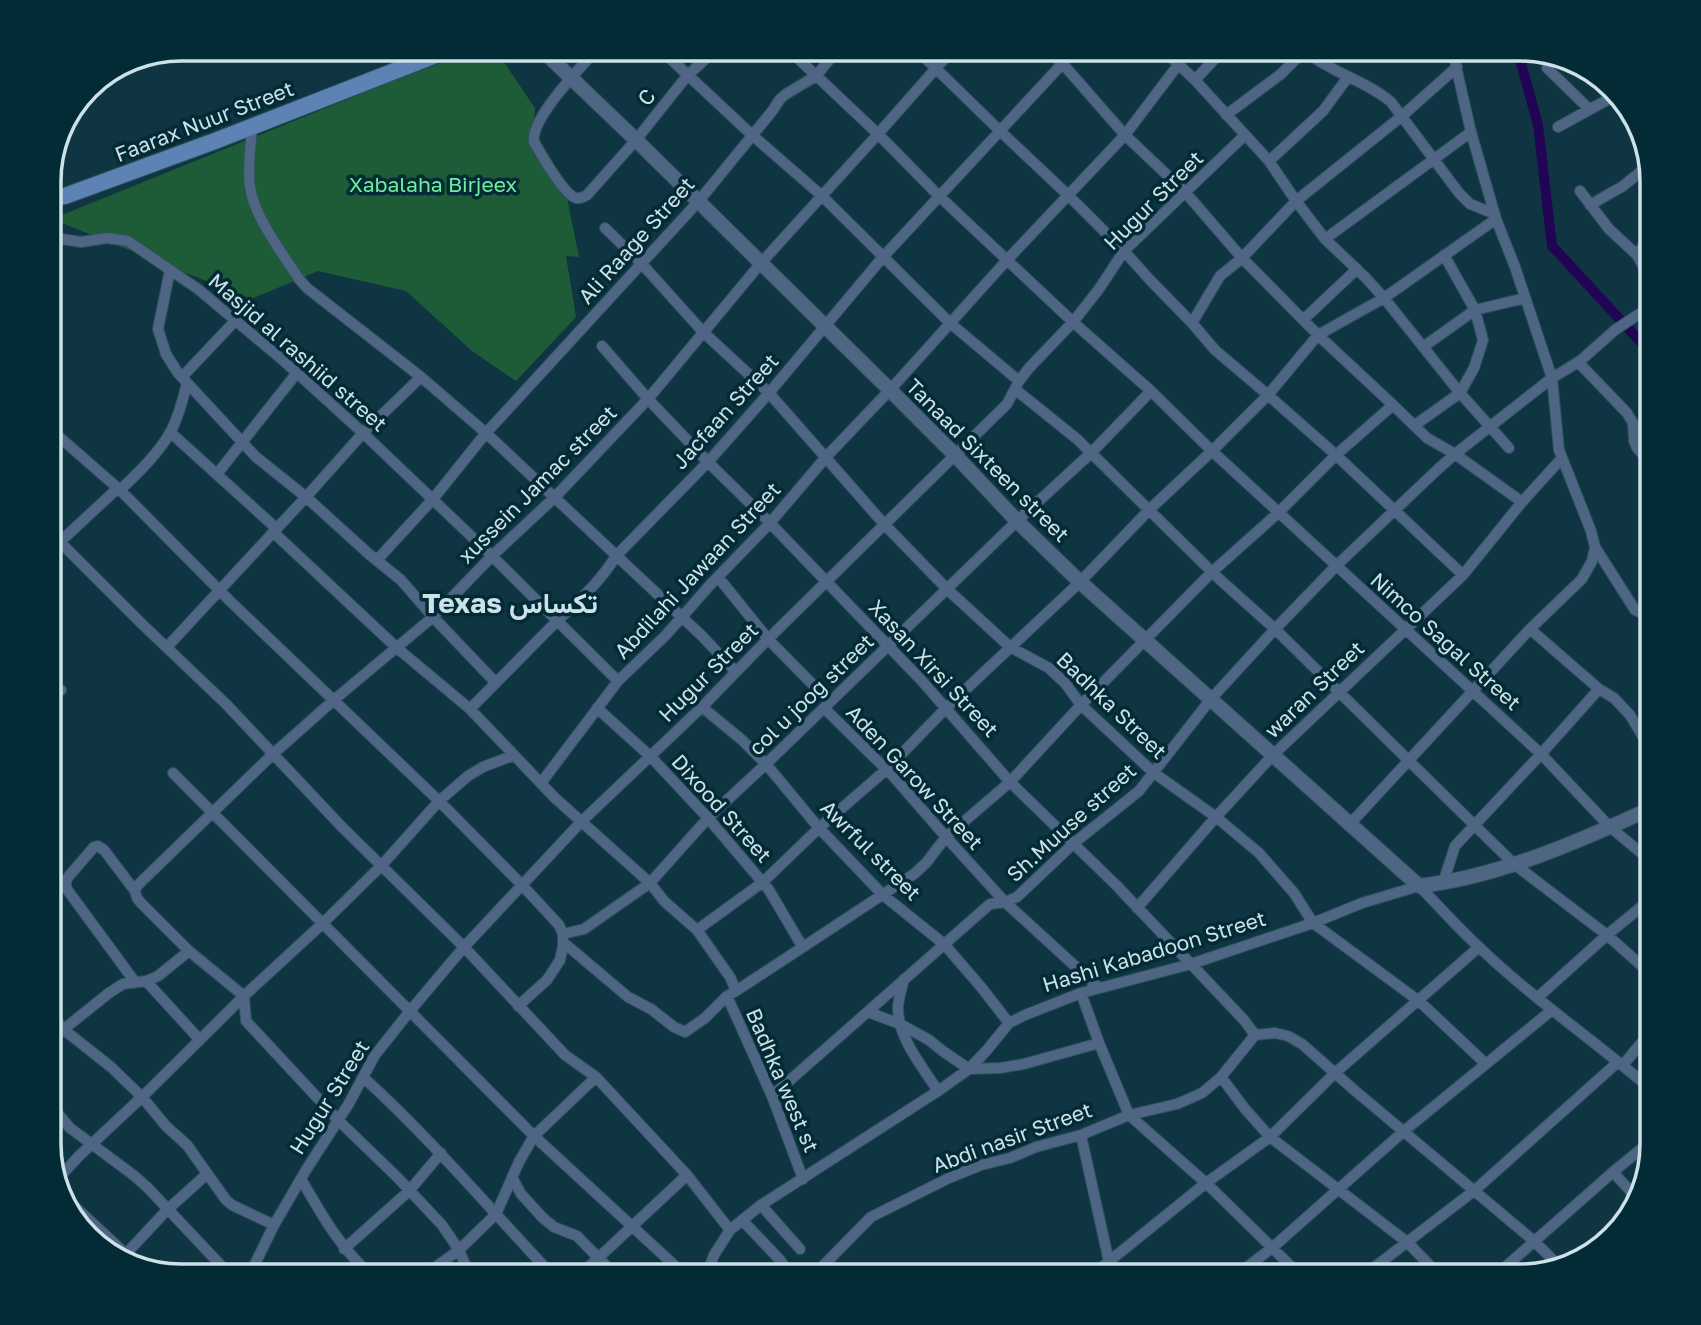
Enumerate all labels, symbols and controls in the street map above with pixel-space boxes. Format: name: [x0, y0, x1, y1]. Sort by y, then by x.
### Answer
street label: Faarax Nuur Street: [111, 75, 297, 167]
street label: C: [631, 83, 661, 111]
street label: Hugur Street: [1098, 145, 1208, 255]
park label: Xabalaha Birjeex: [349, 171, 517, 197]
street label: Ali Raage Street: [572, 171, 700, 309]
street label: Masjid al rashiid street: [203, 267, 393, 437]
street label: Jacfaan Street: [666, 348, 784, 474]
street label: Tanaad Sixteen street: [901, 373, 1075, 547]
street label: xussein Jamac street: [452, 399, 622, 569]
street label: Abdilahi Jawaan Street: [608, 476, 786, 664]
street label: Nimco Sagal Street: [1365, 567, 1527, 715]
district label: Texas تكساس: [422, 586, 598, 620]
street label: Xasan Xirsi Street: [864, 594, 1004, 742]
street label: Hugur Street: [653, 617, 763, 727]
street label: col u joog street: [743, 628, 879, 760]
street label: waran Street: [1259, 635, 1369, 743]
street label: Badhka Street: [1052, 646, 1172, 764]
street label: Aden Garow Street: [841, 699, 989, 855]
street label: Dixood Street: [667, 748, 777, 868]
street label: Sh.Muuse street: [1001, 757, 1141, 887]
street label: Awrful street: [815, 794, 927, 906]
street label: Hashi Kabadoon Street: [1039, 905, 1269, 997]
street label: Badhka west st: [741, 1004, 825, 1156]
street label: Hugur Street: [284, 1035, 374, 1159]
street label: Abdi nasir Street: [929, 1096, 1095, 1178]

